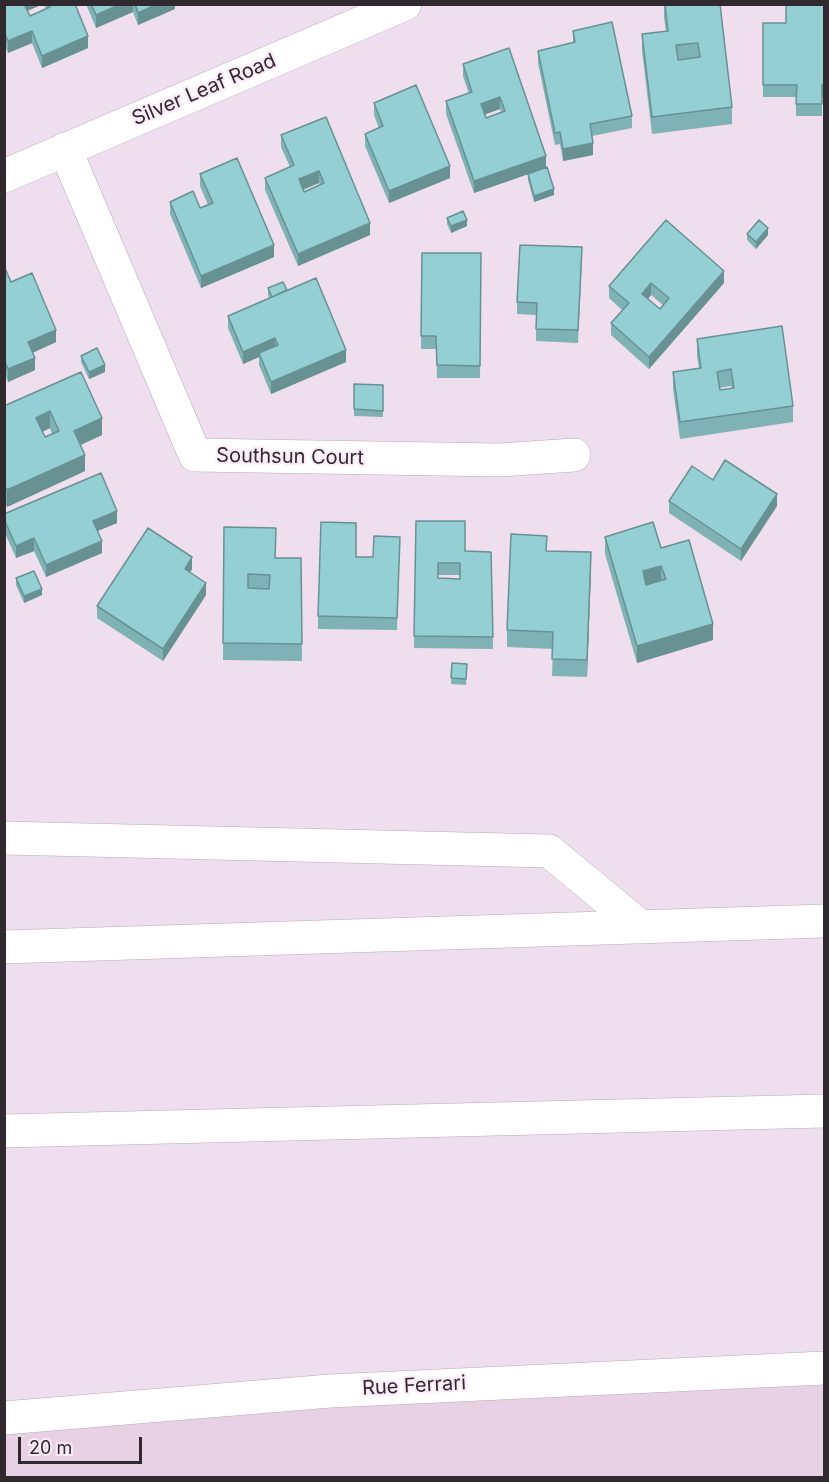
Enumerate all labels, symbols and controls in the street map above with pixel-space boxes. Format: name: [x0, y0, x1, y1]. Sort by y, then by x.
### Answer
street label: Silver Leaf Road: [128, 49, 280, 131]
street label: Southsun Court: [216, 444, 364, 470]
street label: Rue Ferrari: [361, 1371, 467, 1401]
scale bar: [21, 1425, 146, 1463]
text: 20 m: [29, 1437, 72, 1458]

